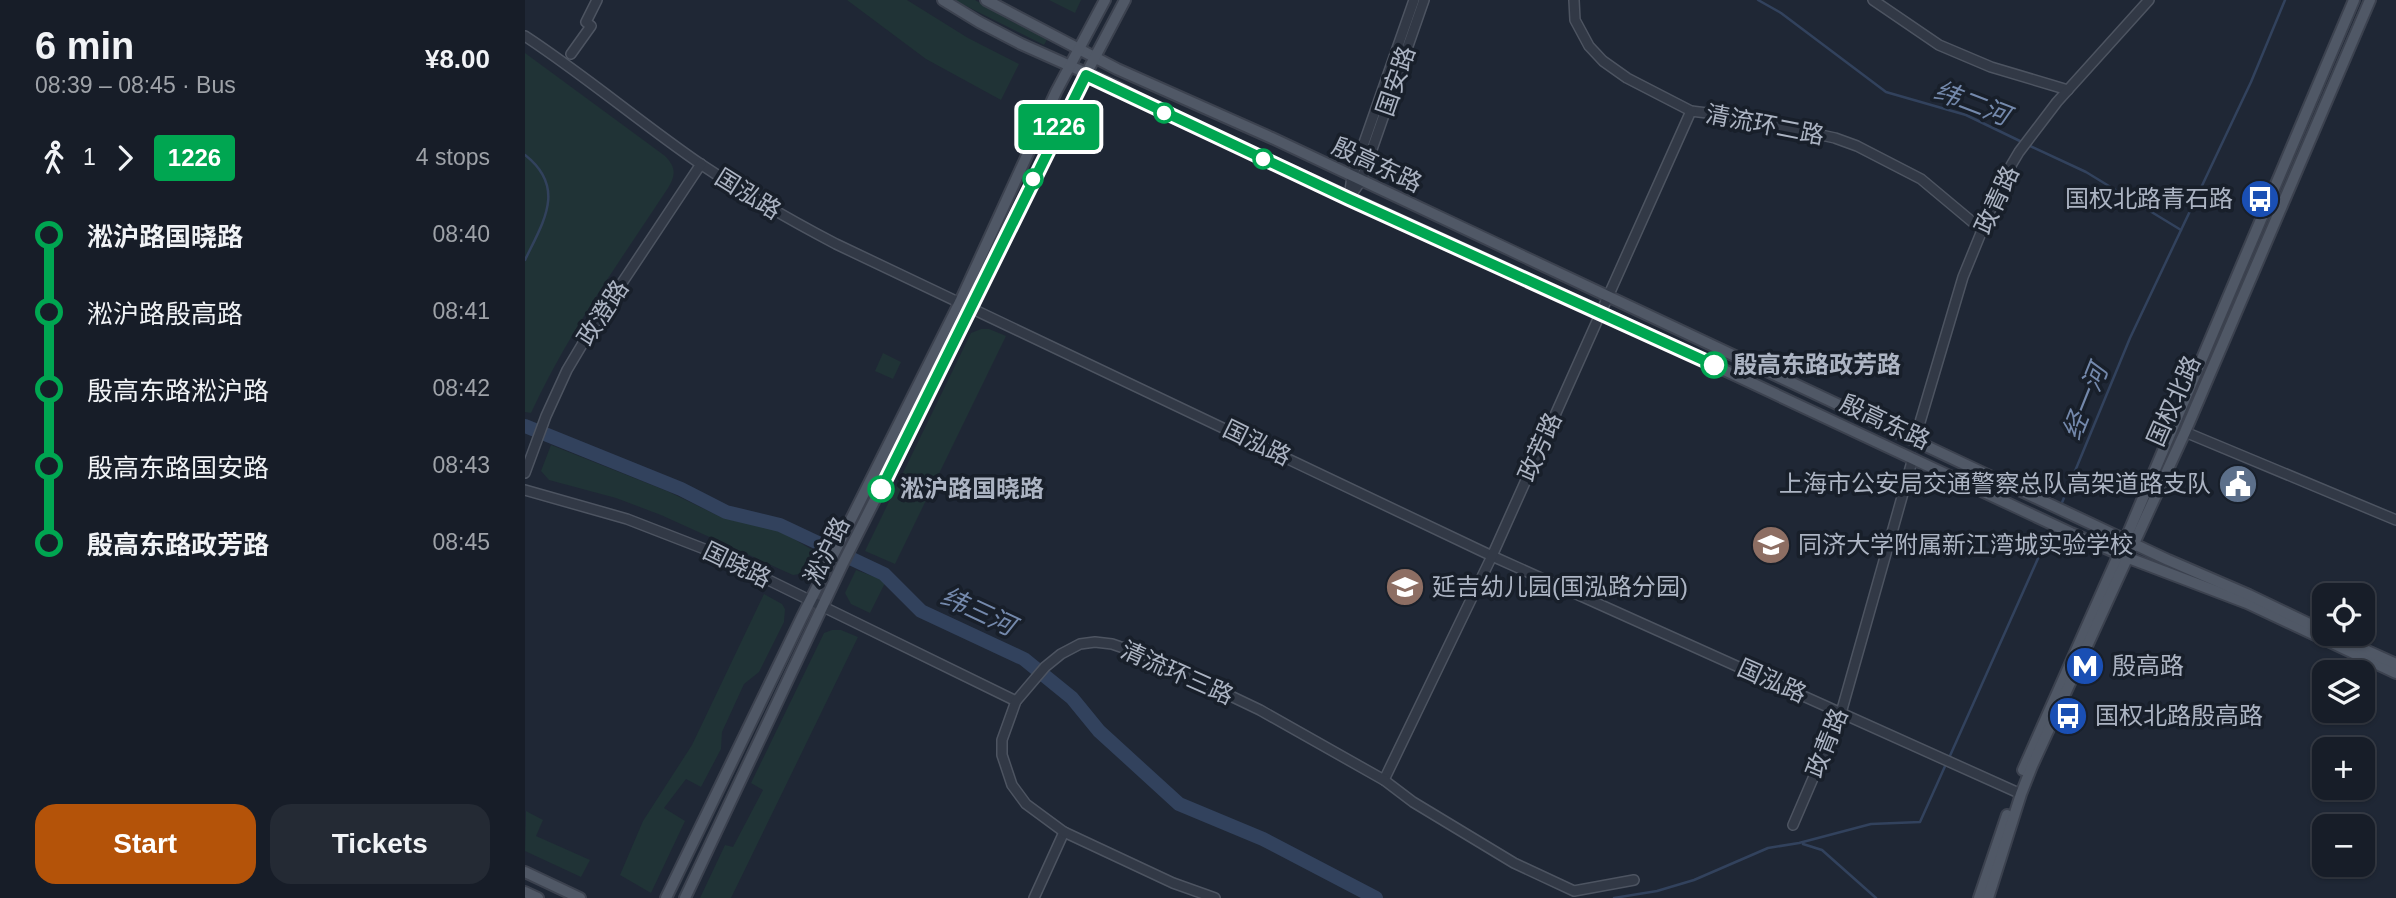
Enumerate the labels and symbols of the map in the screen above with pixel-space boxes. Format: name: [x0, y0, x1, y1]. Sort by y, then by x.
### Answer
street label: 国安路: [1371, 42, 1420, 119]
water label: 纬二河: [1930, 75, 2018, 133]
street label: 清流环二路: [1704, 100, 1827, 149]
unlabelled marker: [1154, 103, 1174, 123]
line badge: 1226: [1010, 104, 1108, 150]
street label: 殷高东路: [1328, 132, 1426, 197]
unlabelled marker: [1253, 149, 1273, 169]
street label: 政青路: [1969, 161, 2024, 238]
street label: 国泓路: [711, 163, 786, 224]
unlabelled marker: [1023, 169, 1043, 189]
bus stop icon: 国权北路青石路: [2239, 178, 2281, 220]
place label: 国权北路青石路: [2065, 185, 2233, 212]
street label: 政澄路: [572, 275, 634, 350]
place label: 殷高东路政芳路: [1733, 351, 1901, 378]
street label: 国权北路: [2142, 351, 2205, 450]
marker: 殷高东路政芳路: [1701, 352, 1727, 378]
water label: 经一河: [2056, 356, 2115, 444]
street label: 殷高东路: [1836, 389, 1934, 454]
street label: 政芳路: [1513, 408, 1567, 485]
street label: 国泓路: [1219, 415, 1295, 470]
public building icon: 上海市公安局交通警察总队高架道路支队: [2217, 463, 2259, 505]
place label: 上海市公安局交通警察总队高架道路支队: [1779, 470, 2211, 497]
place label: 淞沪路国晓路: [900, 475, 1044, 502]
marker: 淞沪路国晓路: [868, 476, 894, 502]
street label: 淞沪路: [799, 513, 854, 589]
school or university icon: 同济大学附属新江湾城实验学校: [1750, 524, 1792, 566]
place label: 同济大学附属新江湾城实验学校: [1798, 531, 2134, 558]
street label: 国晓路: [699, 537, 775, 592]
school or university icon: 延吉幼儿园(国泓路分园): [1384, 566, 1426, 608]
place label: 延吉幼儿园(国泓路分园): [1432, 573, 1688, 600]
water label: 纬三河: [936, 581, 1024, 643]
street label: 清流环三路: [1117, 636, 1238, 709]
metro station icon: 殷高路: [2064, 645, 2106, 687]
place label: 殷高路: [2112, 652, 2184, 679]
street label: 国泓路: [1734, 654, 1811, 708]
bus stop icon: 国权北路殷高路: [2047, 695, 2089, 737]
place label: 国权北路殷高路: [2095, 702, 2263, 729]
street label: 政青路: [1801, 704, 1853, 781]

